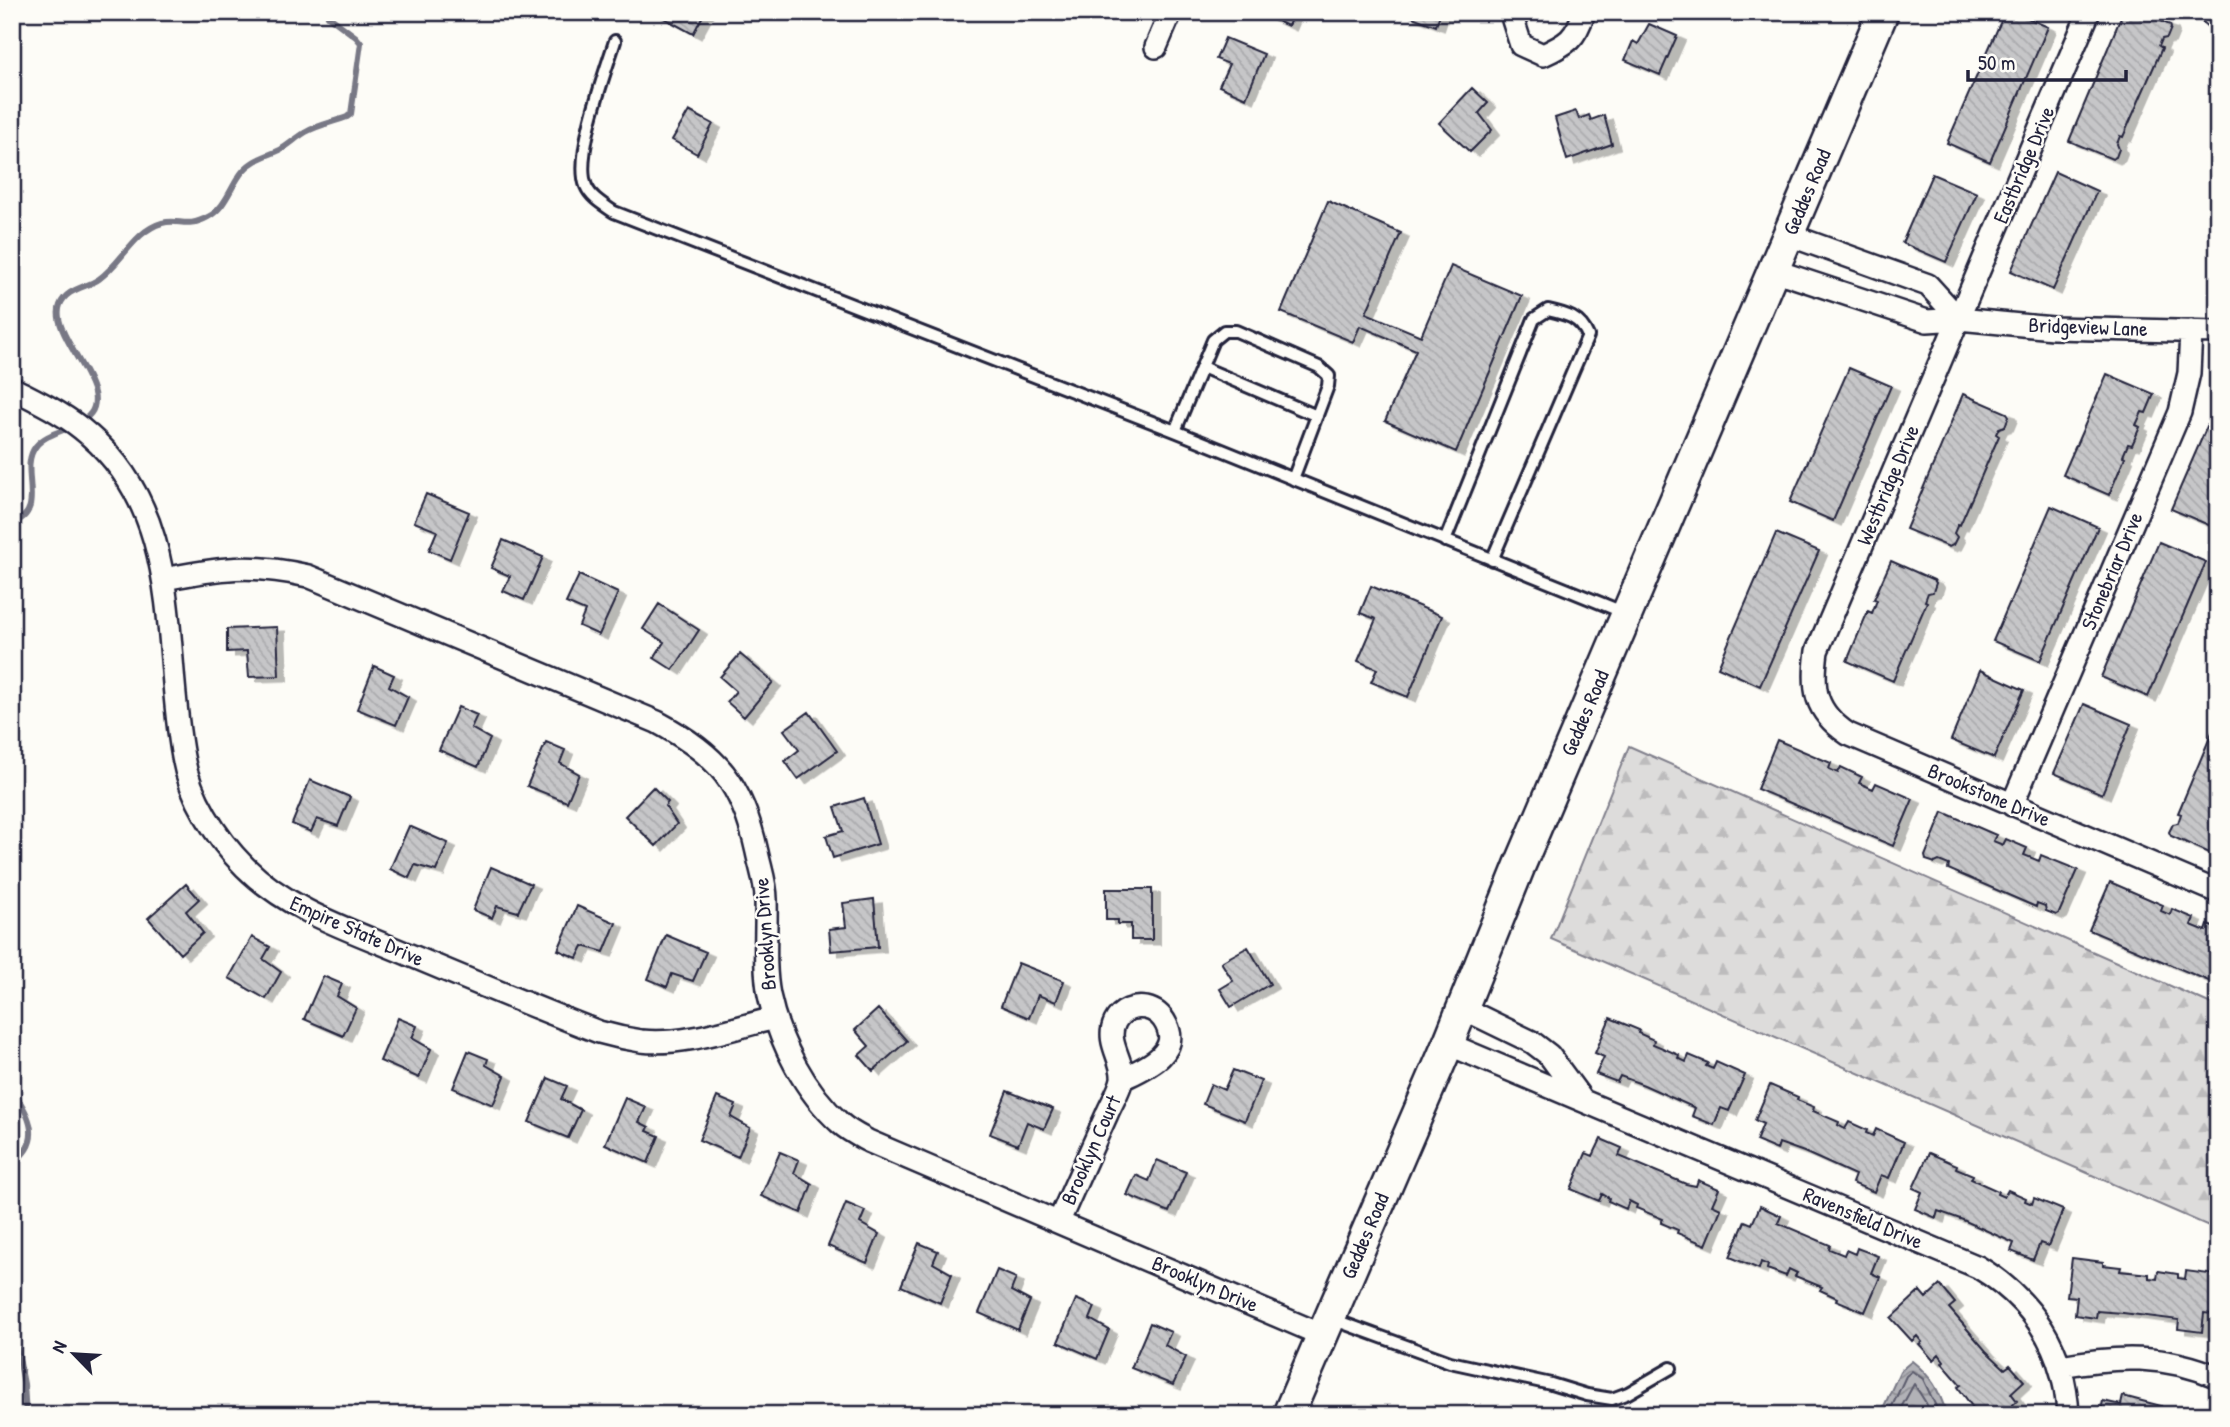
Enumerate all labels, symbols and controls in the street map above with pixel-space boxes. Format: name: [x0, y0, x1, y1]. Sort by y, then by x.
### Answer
scale bar: [1968, 38, 2125, 82]
text: 50 m: [1978, 48, 2015, 77]
street label: Eastbridge Drive: [1986, 102, 2061, 228]
street label: Geddes Road: [1776, 144, 1838, 239]
street label: Bridgeview Lane: [2028, 310, 2148, 343]
street label: Westbridge Drive: [1849, 420, 1926, 550]
street label: Stonebriar Drive: [2074, 507, 2149, 634]
street label: Geddes Road: [1554, 665, 1616, 760]
street label: Brookstone Drive: [1924, 756, 2055, 833]
street label: Brooklyn Drive: [746, 877, 783, 991]
street label: Empire State Drive: [286, 888, 429, 973]
street label: Brooklyn Court: [1054, 1090, 1128, 1209]
street label: Ravensfield Drive: [1799, 1179, 1927, 1256]
street label: Geddes Road: [1334, 1188, 1396, 1283]
street label: Brooklyn Drive: [1148, 1248, 1263, 1319]
north arrow: [38, 1318, 108, 1388]
text: N: [45, 1337, 73, 1357]

